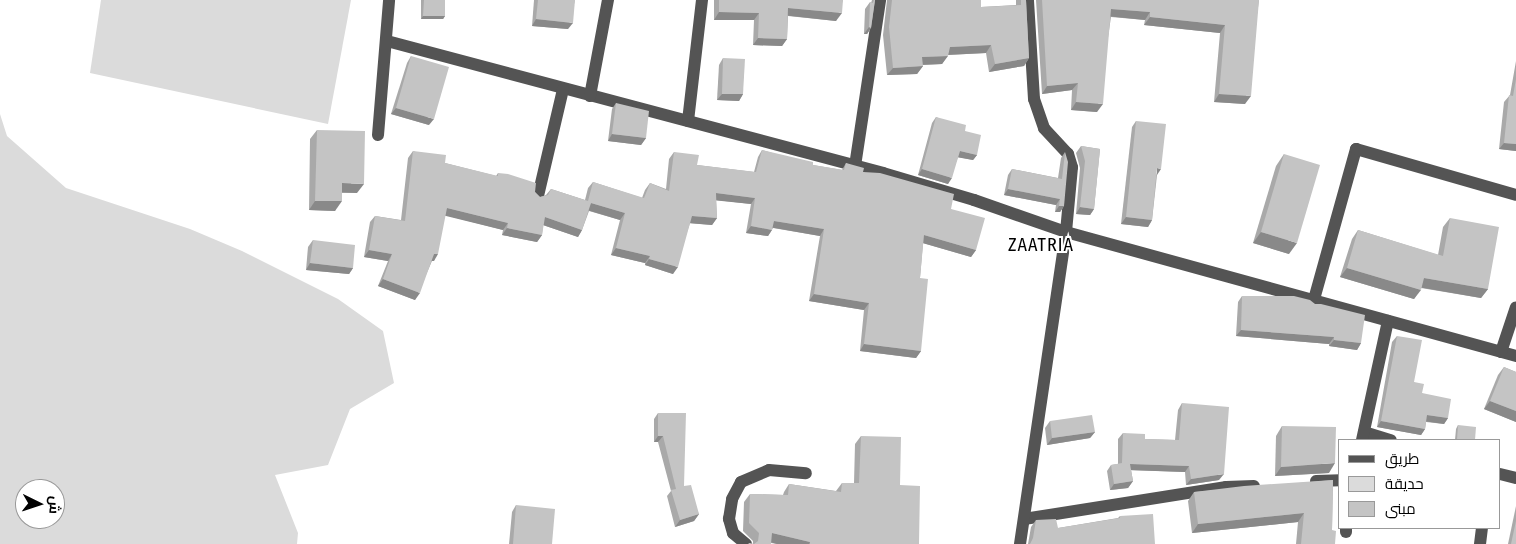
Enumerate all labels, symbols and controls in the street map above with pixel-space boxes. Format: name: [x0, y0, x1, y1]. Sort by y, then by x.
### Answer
district label: ZAATRIA: [1007, 234, 1075, 256]
legend: [1338, 439, 1501, 529]
text: طريق: [1385, 450, 1419, 468]
text: حديقة: [1385, 475, 1424, 493]
north arrow: [15, 479, 65, 529]
text: ش: [45, 495, 64, 515]
text: مبنى: [1385, 500, 1416, 518]

